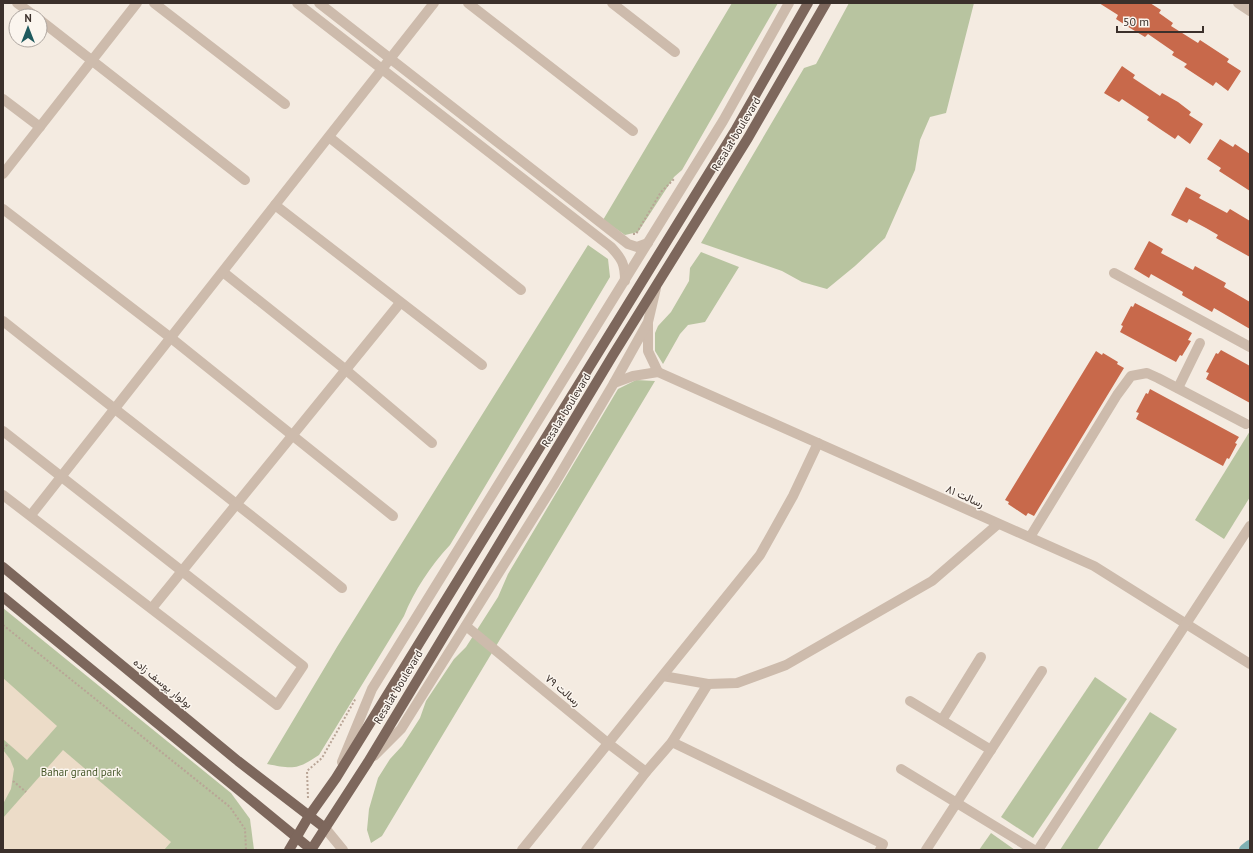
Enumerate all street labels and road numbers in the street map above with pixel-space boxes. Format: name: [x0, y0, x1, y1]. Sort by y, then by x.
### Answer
street label: Resalat boulevard: [708, 94, 764, 174]
street label: Resalat boulevard: [538, 370, 594, 450]
street label: رسالت ۸۱: [944, 481, 987, 511]
street label: Resalat boulevard: [370, 647, 426, 727]
street label: بولوار یوسف زاده: [131, 655, 195, 711]
street label: رسالت ۷۹: [542, 671, 584, 709]

